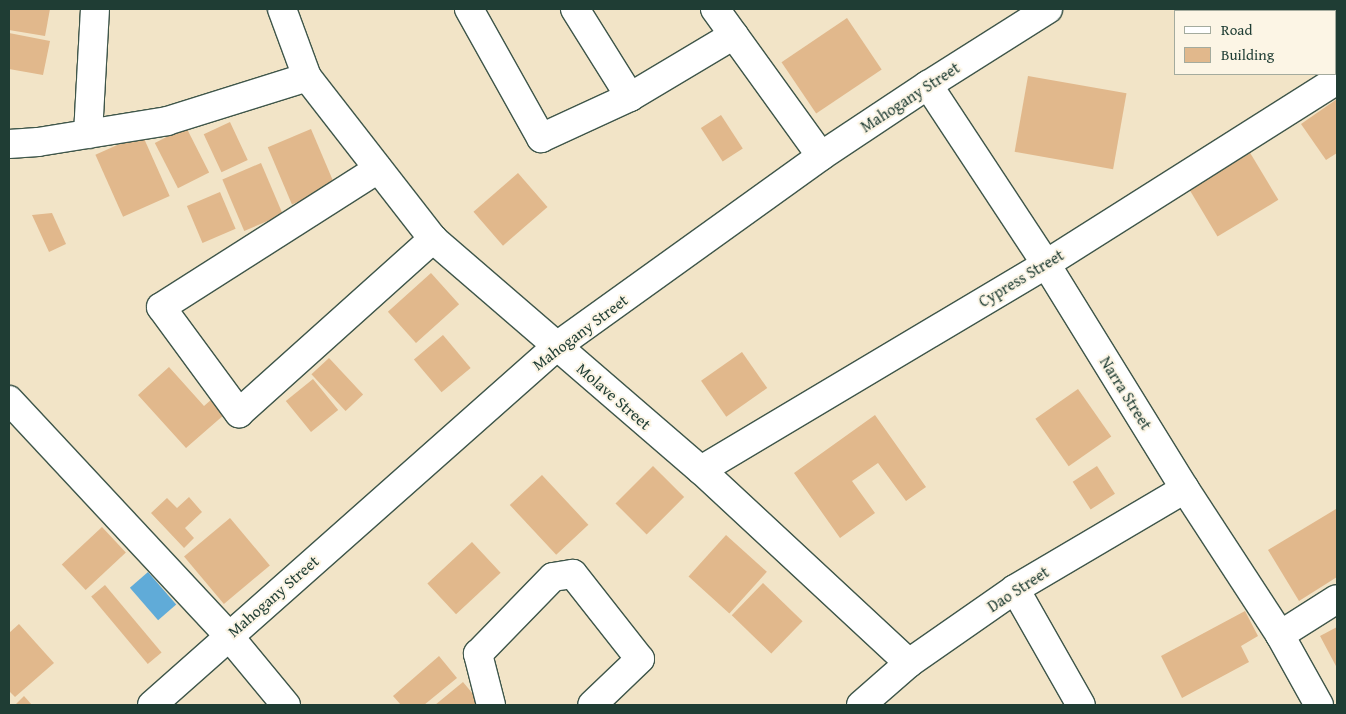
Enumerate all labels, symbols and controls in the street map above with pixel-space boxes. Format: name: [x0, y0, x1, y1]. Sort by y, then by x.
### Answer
legend: [1174, 10, 1336, 75]
text: Road: [1221, 19, 1252, 40]
text: Building: [1221, 44, 1274, 65]
street label: Mahogany Street: [857, 58, 963, 136]
street label: Cypress Street: [975, 245, 1067, 311]
street label: Mahogany Street: [529, 290, 631, 374]
street label: Narra Street: [1096, 353, 1156, 433]
street label: Molave Street: [573, 359, 655, 433]
street label: Mahogany Street: [224, 551, 322, 641]
street label: Dao Street: [984, 562, 1052, 616]

